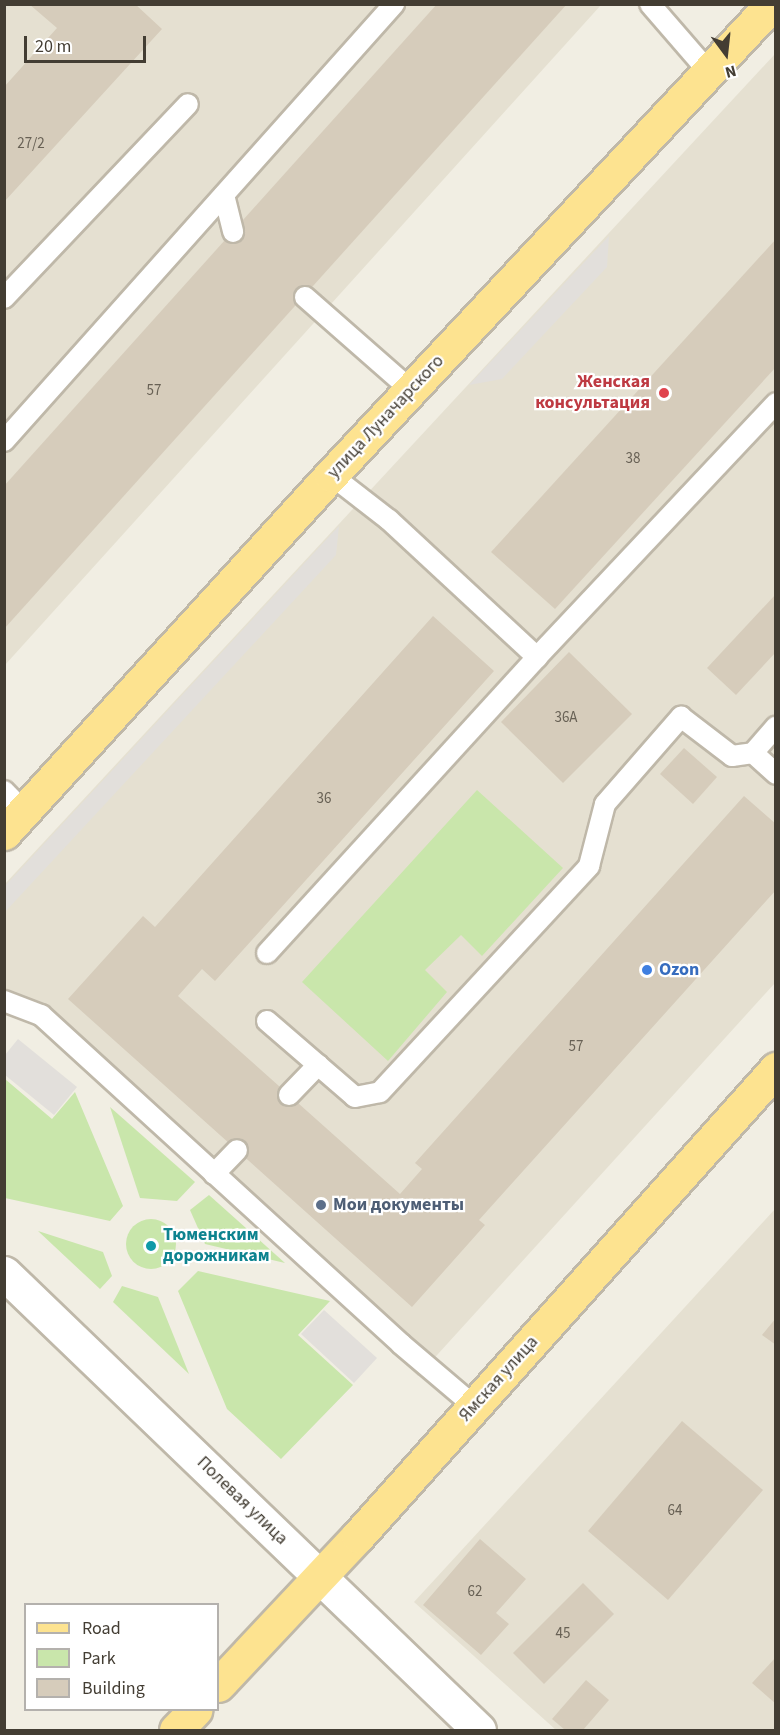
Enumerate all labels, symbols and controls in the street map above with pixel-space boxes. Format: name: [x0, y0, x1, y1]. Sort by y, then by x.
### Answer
scale bar: [27, 24, 148, 62]
north arrow: [696, 24, 756, 84]
text: 20 m: [35, 34, 71, 59]
text: N: [723, 59, 739, 83]
house number: 27/2: [17, 135, 45, 153]
street label: улица Луначарского: [323, 351, 449, 483]
place label: Женская консультация: [535, 372, 650, 415]
house number: 57: [147, 382, 161, 400]
marker: Женская консультация: [655, 384, 673, 402]
house number: 38: [626, 450, 640, 468]
house number: 36А: [554, 709, 578, 727]
house number: 36: [317, 790, 331, 808]
place label: Ozon: [659, 959, 699, 981]
marker: Ozon: [640, 963, 654, 977]
house number: 57: [569, 1038, 583, 1056]
place label: Мои документы: [333, 1194, 464, 1216]
marker: Мои документы: [314, 1198, 328, 1212]
place label: Тюменским дорожникам: [163, 1225, 270, 1268]
marker: Тюменским дорожникам: [144, 1239, 158, 1253]
street label: Ямская улица: [455, 1332, 543, 1426]
street label: Полевая улица: [192, 1452, 292, 1550]
house number: 64: [668, 1502, 682, 1520]
house number: 62: [468, 1583, 482, 1601]
legend: [24, 1603, 219, 1711]
text: Road: [82, 1616, 121, 1641]
house number: 45: [556, 1625, 570, 1643]
text: Park: [82, 1646, 116, 1671]
text: Building: [82, 1676, 145, 1701]

